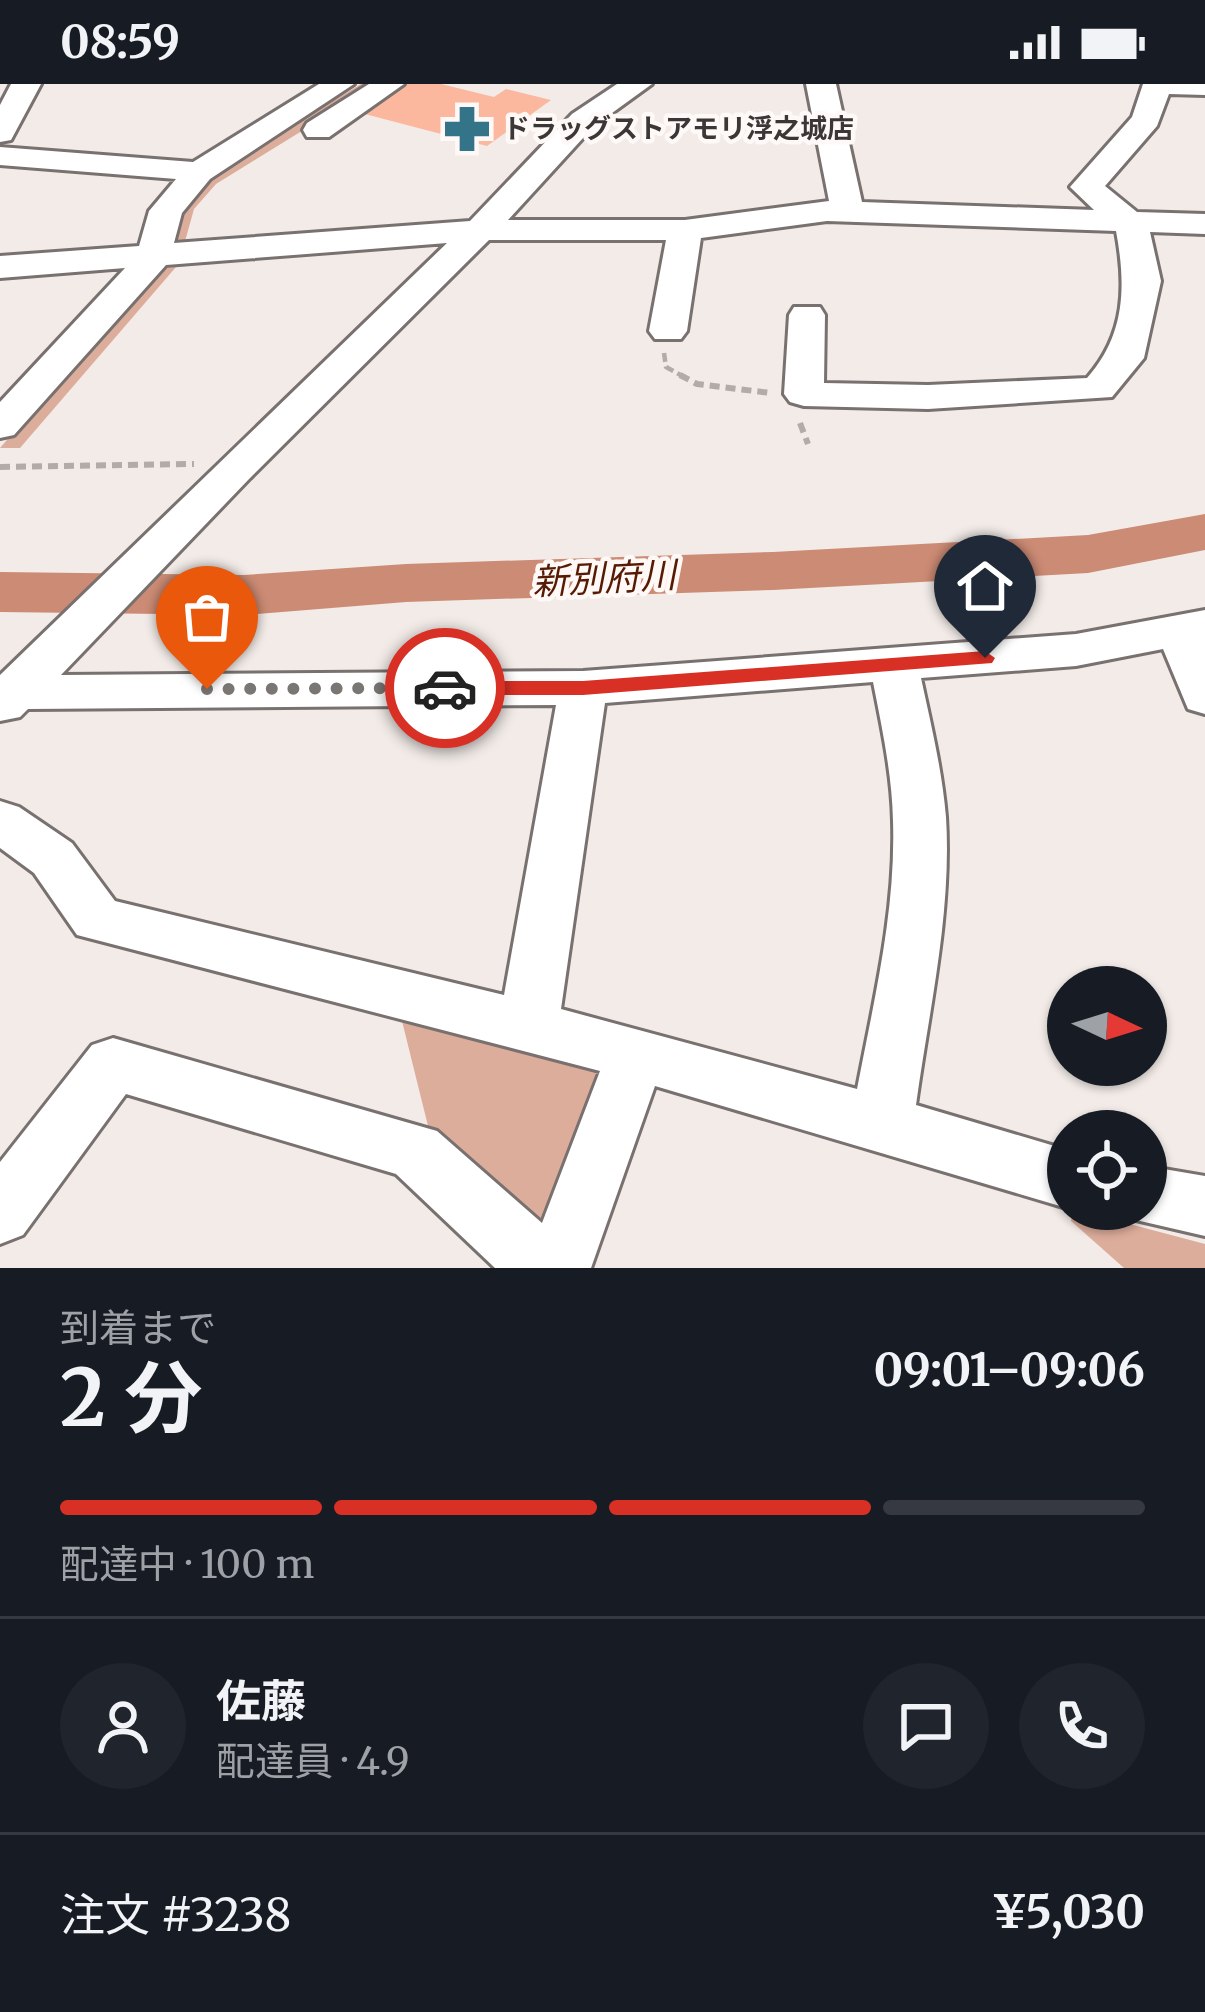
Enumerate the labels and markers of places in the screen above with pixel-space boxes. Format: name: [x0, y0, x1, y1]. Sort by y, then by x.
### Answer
pharmacy icon: ドラッグストアモリ浮之城店: [442, 104, 492, 154]
place label: ドラッグストアモリ浮之城店: [503, 111, 854, 145]
pin: [934, 535, 1036, 658]
pin: [156, 566, 258, 689]

